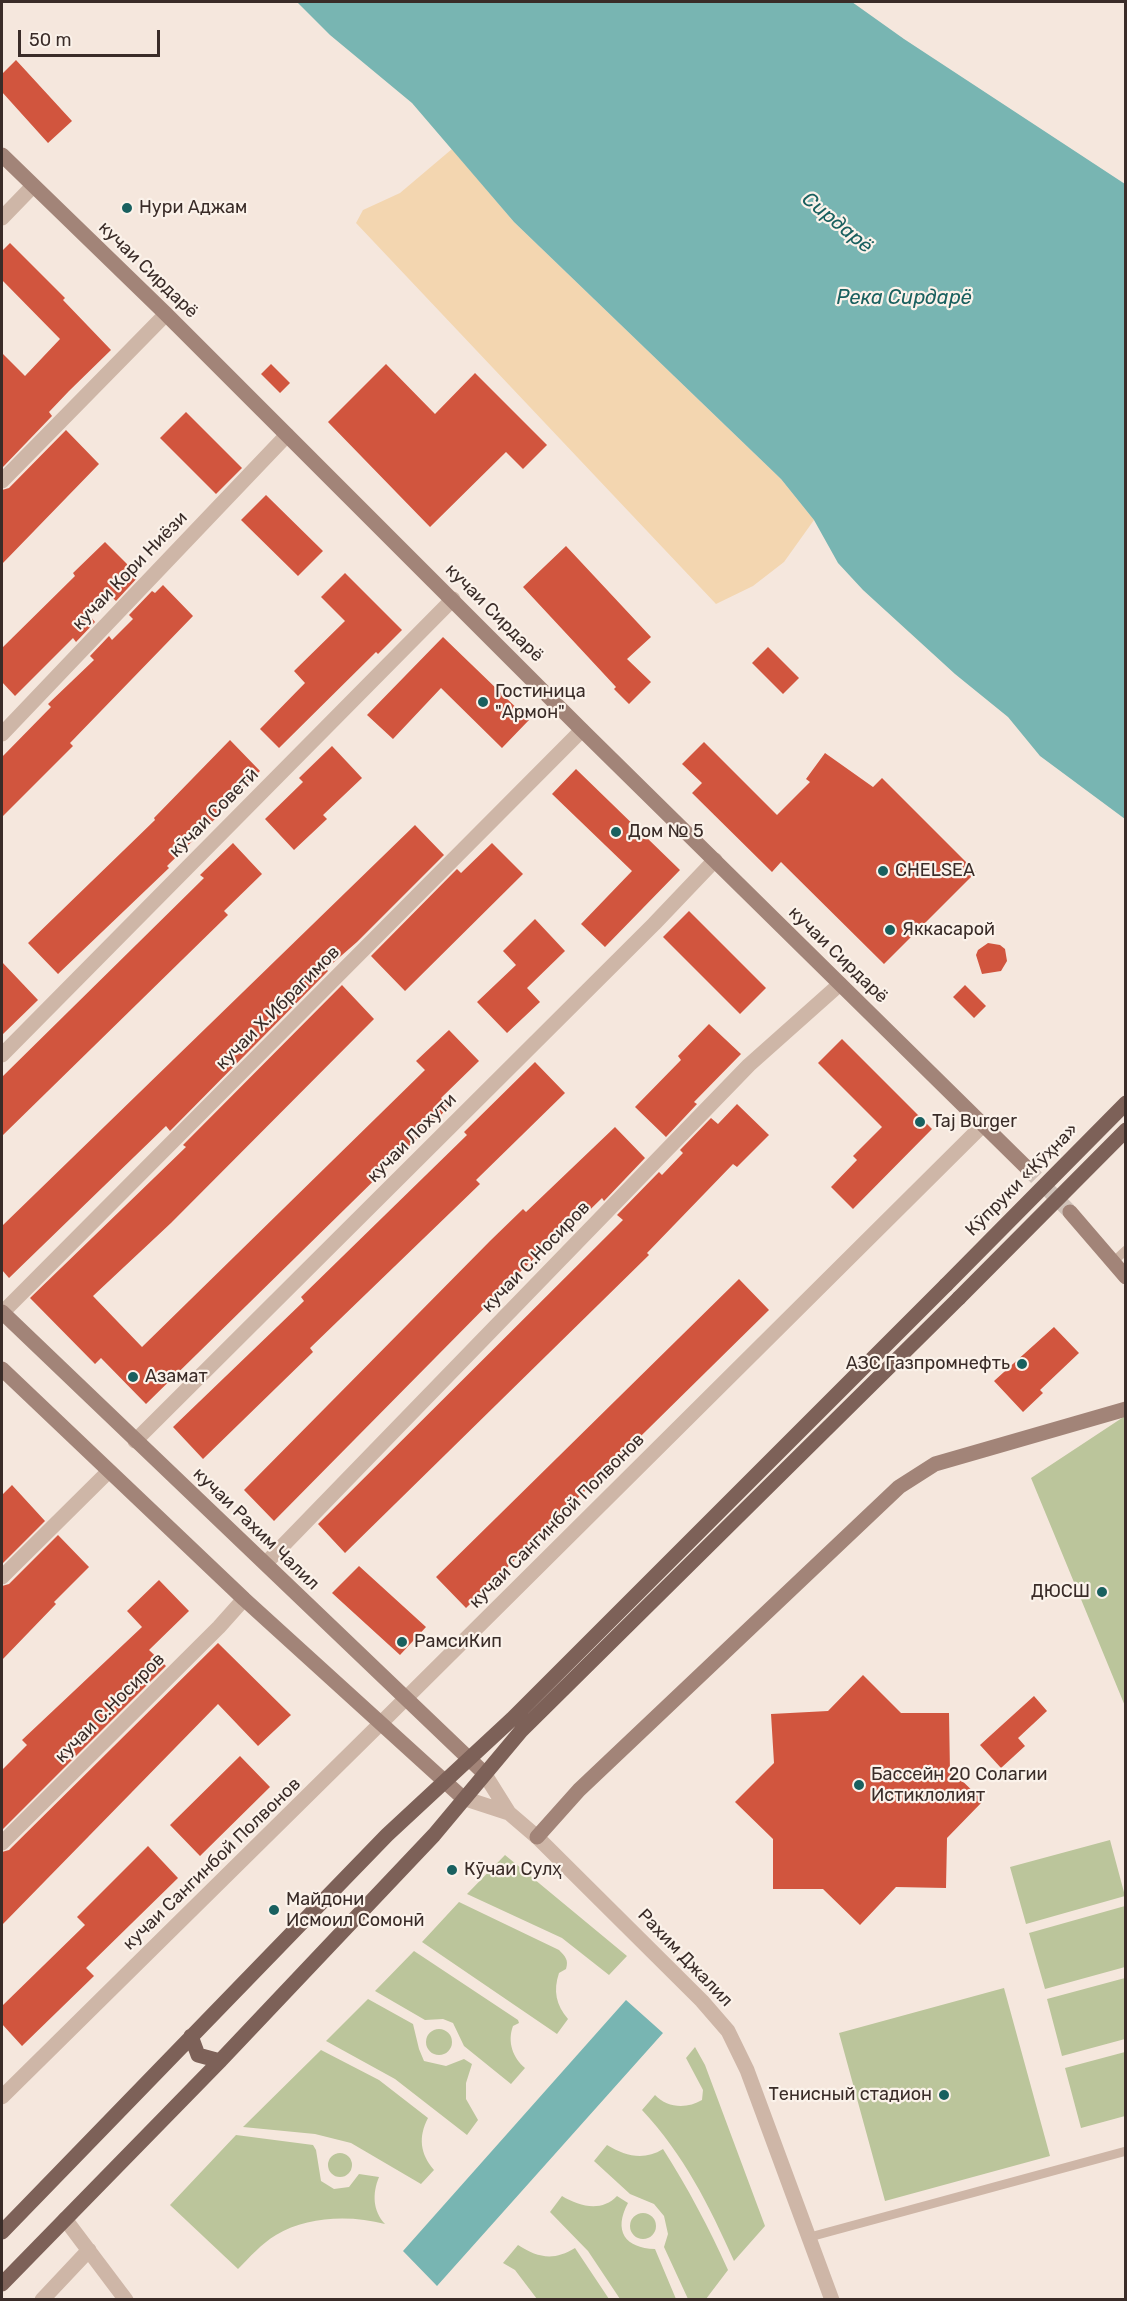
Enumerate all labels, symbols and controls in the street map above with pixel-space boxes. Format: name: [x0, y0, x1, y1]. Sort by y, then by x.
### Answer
scale bar: [21, 18, 164, 56]
text: 50 m: [29, 29, 72, 51]
water label: Сирдарё: [797, 187, 877, 259]
place label: Нури Аджам: [139, 197, 247, 219]
marker: Нури Аджам: [120, 201, 134, 215]
street label: кучаи Сирдарё: [94, 217, 202, 323]
water label: Река Сирдарё: [836, 286, 972, 310]
street label: кучаи Кори Ниёзи: [68, 507, 192, 635]
street label: кучаи Сирдарё: [440, 559, 548, 667]
place label: Гостиница "Армон": [495, 681, 586, 724]
marker: Гостиница "Армон": [476, 695, 490, 709]
street label: кӯчаи Советӣ: [165, 764, 263, 862]
place label: Дом № 5: [628, 821, 704, 843]
marker: Дом № 5: [609, 825, 623, 839]
place label: CHELSEA: [895, 860, 975, 882]
marker: CHELSEA: [876, 864, 890, 878]
street label: кучаи Сирдарё: [784, 902, 892, 1008]
place label: Яккасарой: [902, 919, 995, 941]
marker: Яккасарой: [883, 923, 897, 937]
street label: кучаи Х.Ибрагимов: [212, 942, 344, 1074]
street label: кучаи Лохути: [363, 1089, 461, 1187]
place label: Taj Burger: [932, 1111, 1017, 1133]
marker: Taj Burger: [913, 1115, 927, 1129]
street label: Кӯпруки «Кӯҳна»: [961, 1119, 1083, 1241]
street label: кучаи С.Носиров: [477, 1197, 595, 1317]
place label: АЗС Газпромнефть: [846, 1353, 1010, 1375]
marker: АЗС Газпромнефть: [1015, 1357, 1029, 1371]
place label: Азамат: [145, 1366, 208, 1388]
marker: Азамат: [126, 1370, 140, 1384]
street label: кучаи Сангинбой Полвонов: [465, 1429, 649, 1613]
street label: кучаи Рахим Чалил: [188, 1463, 324, 1595]
place label: ДЮСШ: [1031, 1581, 1090, 1603]
marker: ДЮСШ: [1095, 1585, 1109, 1599]
place label: РамсиКип: [414, 1631, 502, 1653]
marker: РамсиКип: [395, 1635, 409, 1649]
street label: кучаи С.Носиров: [51, 1649, 169, 1767]
place label: Бассейн 20 Солагии Истиклолият: [871, 1764, 1047, 1806]
street label: кучаи Сангинбой Полвонов: [119, 1773, 305, 1955]
marker: Бассейн 20 Солагии Истиклолият: [852, 1778, 866, 1792]
place label: Кӯчаи Сулҳ: [464, 1859, 561, 1881]
marker: Кӯчаи Сулҳ: [445, 1863, 459, 1877]
place label: Майдони Исмоил Сомонӣ: [286, 1889, 425, 1932]
marker: Майдони Исмоил Сомонӣ: [267, 1903, 281, 1917]
street label: Рахим Джалил: [633, 1905, 737, 2011]
place label: Тенисный стадион: [768, 2084, 932, 2106]
marker: Тенисный стадион: [937, 2088, 951, 2102]

